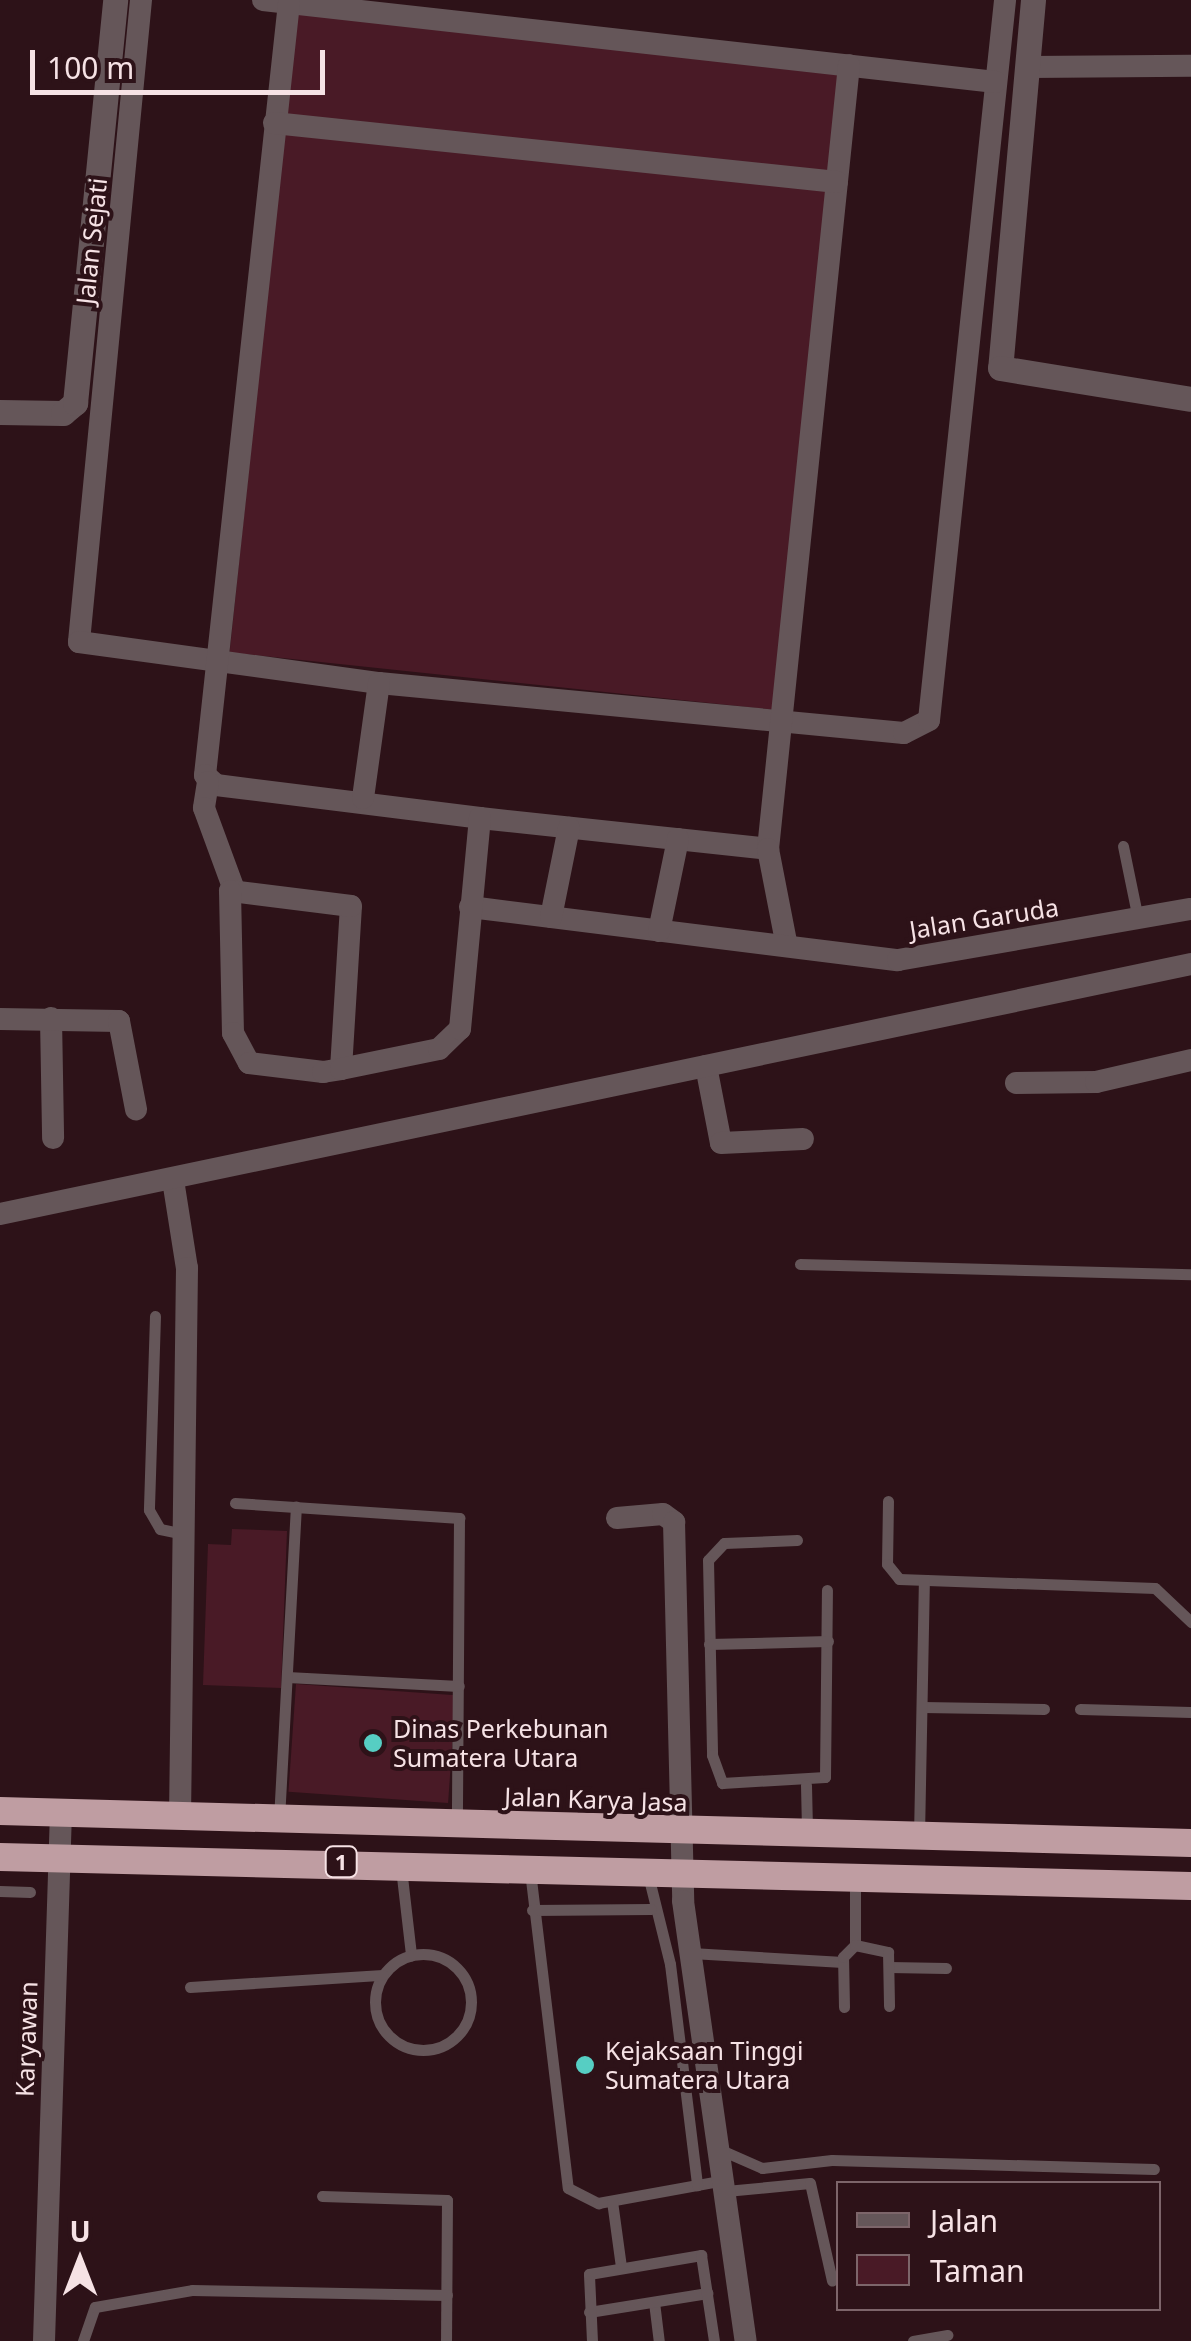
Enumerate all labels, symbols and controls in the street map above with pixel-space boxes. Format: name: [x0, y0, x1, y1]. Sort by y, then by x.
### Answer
scale bar: [35, 30, 330, 92]
text: 100 m: [47, 47, 134, 88]
street label: Jalan Sejati: [69, 176, 113, 306]
street label: Jalan Garuda: [907, 891, 1061, 945]
place label: Dinas Perkebunan Sumatera Utara: [393, 1714, 608, 1773]
marker: Dinas Perkebunan Sumatera Utara: [362, 1732, 384, 1754]
street label: Jalan Karya Jasa: [504, 1781, 688, 1817]
road number: 1: [324, 1845, 358, 1879]
street label: Karyawan: [9, 1981, 43, 2097]
place label: Kejaksaan Tinggi Sumatera Utara: [605, 2036, 803, 2095]
marker: Kejaksaan Tinggi Sumatera Utara: [574, 2054, 596, 2076]
legend: [836, 2181, 1161, 2311]
text: Jalan: [930, 2200, 998, 2241]
north arrow: [30, 2211, 130, 2311]
text: U: [69, 2212, 91, 2250]
text: Taman: [930, 2250, 1025, 2291]

